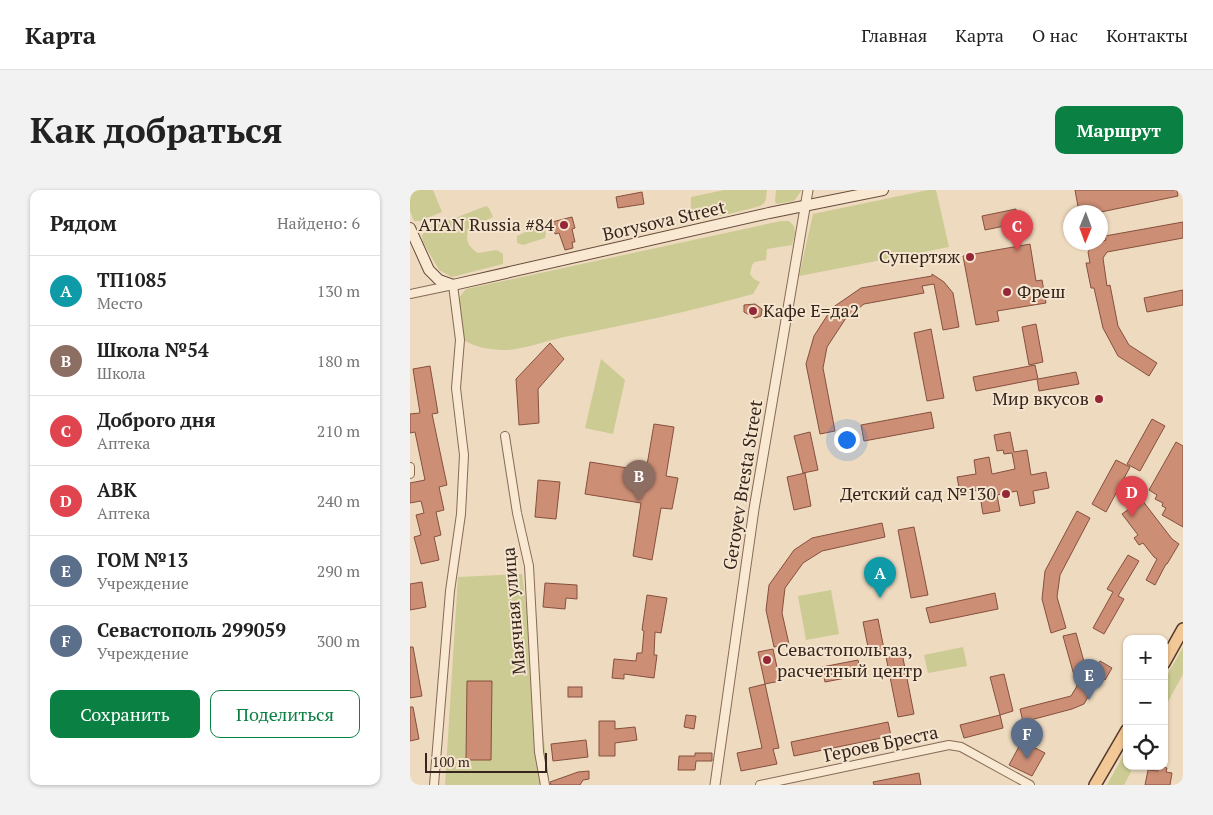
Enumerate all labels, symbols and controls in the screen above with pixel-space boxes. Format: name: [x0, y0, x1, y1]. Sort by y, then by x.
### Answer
text: Карта: [25, 19, 96, 51]
text: Главная: [861, 23, 927, 47]
text: Карта: [955, 23, 1004, 47]
text: О нас: [1032, 23, 1078, 47]
text: Контакты: [1106, 23, 1188, 47]
button: Маршрут: [1055, 106, 1183, 154]
text: Как добраться: [30, 107, 283, 153]
street label: Borysova Street: [600, 194, 728, 246]
north arrow: [1063, 205, 1108, 250]
text: Рядом: [50, 209, 117, 237]
pin: C: [1001, 210, 1033, 251]
text: Найдено: 6: [277, 212, 360, 234]
place label: ATAN Russia #84: [419, 212, 554, 236]
marker: ATAN Russia #84: [558, 219, 570, 231]
place label: Супертяж: [879, 244, 960, 268]
marker: Супертяж: [964, 251, 976, 263]
text: ТП1085: [97, 267, 167, 292]
place label: Фреш: [1017, 279, 1065, 303]
text: A: [60, 280, 72, 302]
text: 130 m: [317, 280, 360, 302]
marker: Фреш: [1001, 286, 1013, 298]
text: Место: [97, 292, 143, 314]
place label: Кафе Е=да2: [763, 298, 859, 322]
marker: Кафе Е=да2: [747, 305, 759, 317]
text: Школа №54: [97, 337, 209, 362]
text: B: [61, 350, 71, 372]
text: 180 m: [317, 350, 360, 372]
text: Школа: [97, 362, 146, 384]
place label: Мир вкусов: [992, 386, 1089, 410]
marker: Мир вкусов: [1093, 393, 1105, 405]
street label: Geroyev Bresta Street: [717, 398, 767, 572]
text: Доброго дня: [97, 407, 216, 432]
text: C: [61, 420, 71, 442]
text: 210 m: [317, 420, 360, 442]
your location: [834, 427, 860, 453]
text: Аптека: [97, 432, 150, 454]
pin: B: [623, 460, 655, 501]
pin: D: [1116, 476, 1148, 517]
text: АВК: [97, 477, 137, 502]
place label: Детский сад №130: [840, 481, 996, 505]
marker: Детский сад №130: [1000, 488, 1012, 500]
text: D: [60, 490, 72, 512]
text: 240 m: [317, 490, 360, 512]
text: Аптека: [97, 502, 150, 524]
street label: Маячная улица: [495, 546, 531, 676]
text: ГОМ №13: [97, 547, 188, 572]
pin: A: [864, 557, 896, 598]
text: E: [61, 560, 71, 582]
text: 290 m: [317, 560, 360, 582]
text: Учреждение: [97, 572, 189, 594]
text: Севастополь 299059: [97, 617, 286, 642]
text: F: [61, 630, 71, 652]
text: 300 m: [317, 630, 360, 652]
map controls: [1123, 635, 1168, 770]
button: +: [1123, 635, 1168, 680]
place label: Севастопольгаз, расчетный центр: [777, 637, 922, 682]
text: Учреждение: [97, 642, 189, 664]
marker: Севастопольгаз, расчетный центр: [761, 654, 773, 666]
pin: E: [1073, 659, 1105, 700]
button: −: [1123, 680, 1168, 725]
button: Сохранить: [50, 690, 200, 738]
button: Поделиться: [210, 690, 360, 738]
pin: F: [1011, 718, 1043, 759]
street label: Героев Бреста: [821, 719, 940, 767]
button: locate: [1123, 725, 1168, 770]
scale bar: [425, 750, 548, 773]
text: 100 m: [432, 752, 470, 771]

